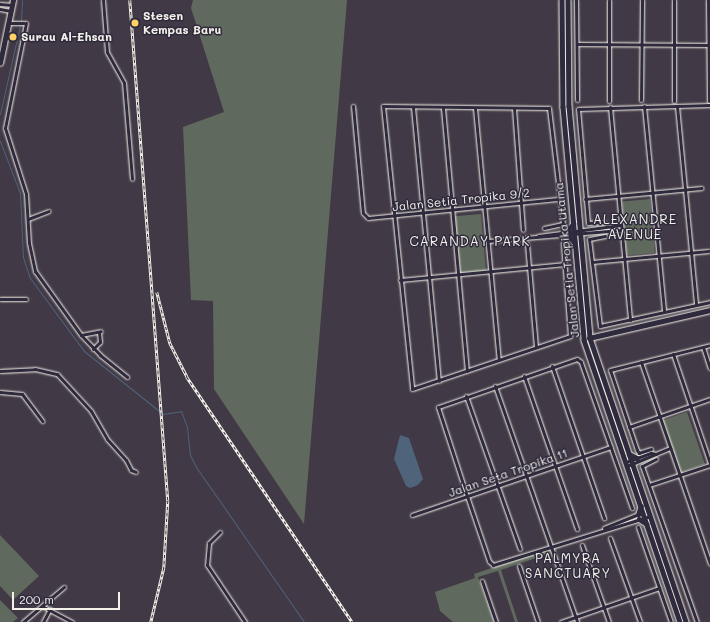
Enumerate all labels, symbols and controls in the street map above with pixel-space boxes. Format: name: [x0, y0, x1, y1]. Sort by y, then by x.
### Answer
place label: Stesen Kempas Baru: [143, 9, 221, 37]
marker: Stesen Kempas Baru: [130, 18, 140, 28]
place label: Surau Al-Ehsan: [21, 30, 112, 44]
marker: Surau Al-Ehsan: [8, 32, 18, 42]
street label: Jalan Setia Tropika Utama: [552, 182, 582, 338]
street label: Jalan Setia Tropika 9/2: [392, 186, 530, 214]
district label: ALEXANDRE AVENUE: [593, 212, 677, 243]
district label: CARANDAY PARK: [410, 233, 530, 249]
street label: Jalan Seta Tropika 11: [446, 446, 570, 500]
district label: PALMYRA SANCTUARY: [525, 551, 611, 582]
scale bar: [14, 584, 122, 610]
text: 200 m: [19, 591, 54, 607]

